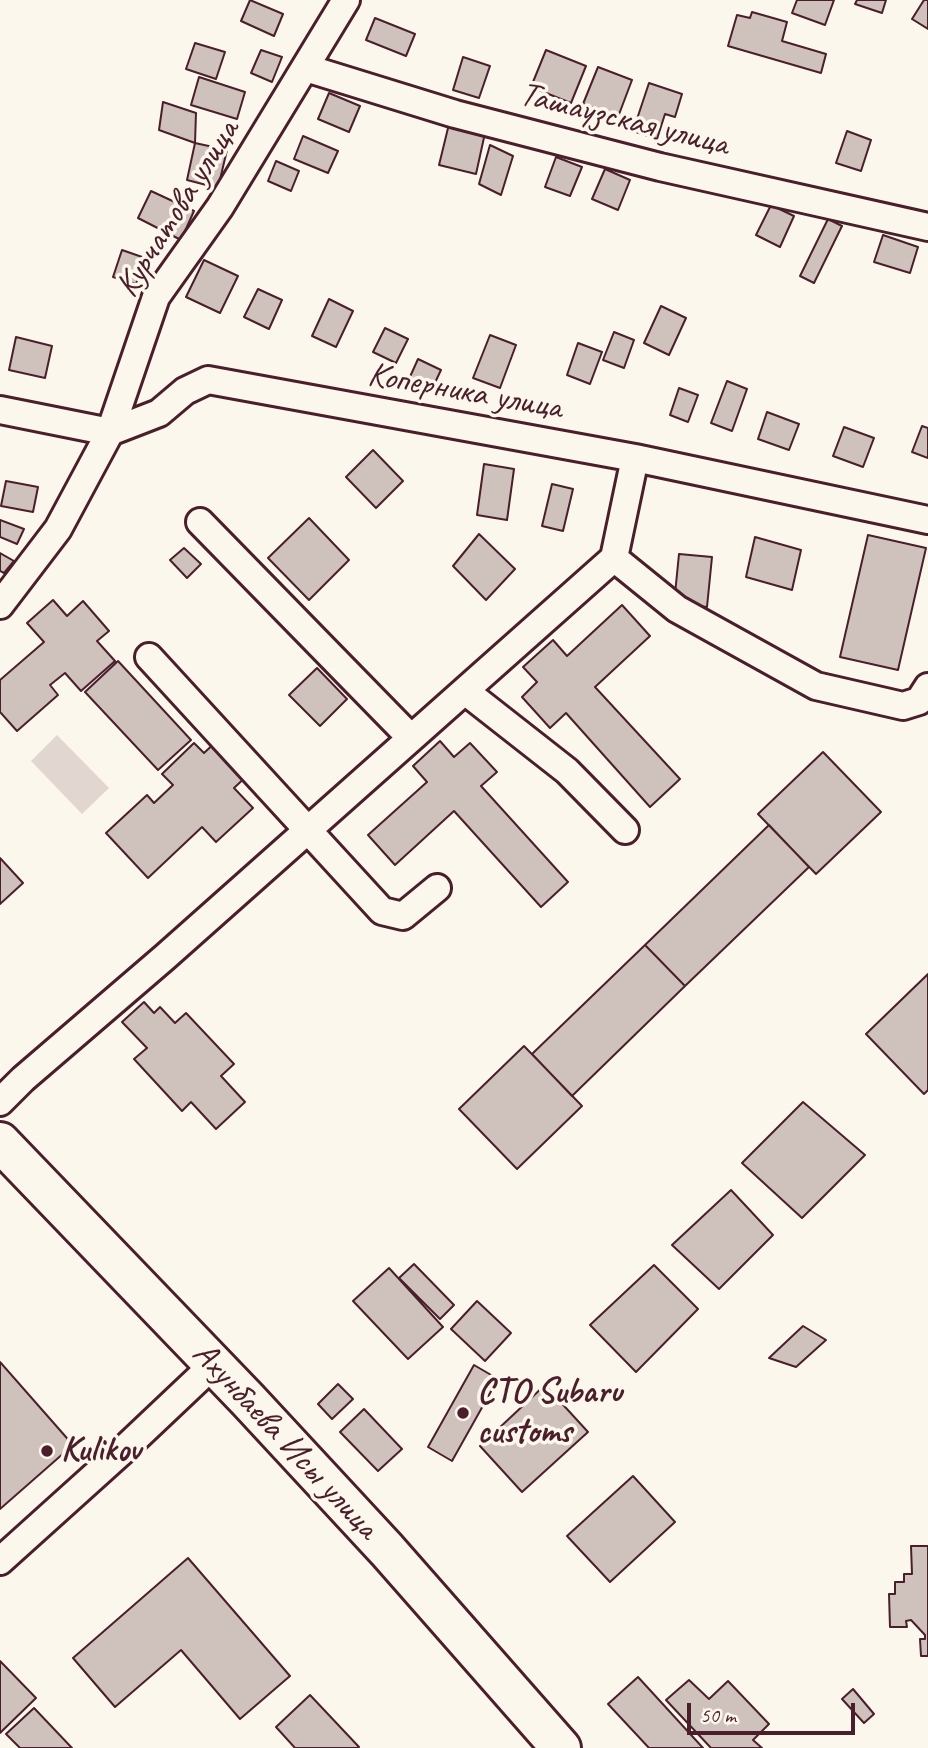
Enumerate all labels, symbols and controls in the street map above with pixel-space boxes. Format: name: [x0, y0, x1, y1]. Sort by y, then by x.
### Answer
street label: Ташаузская улица: [515, 74, 733, 166]
street label: Курчатова улица: [107, 113, 249, 305]
street label: Коперника улица: [365, 354, 565, 430]
street label: Ахунбаева Исы улица: [183, 1334, 387, 1548]
place label: СТО Subaru customs: [477, 1372, 622, 1454]
marker: СТО Subaru customs: [455, 1405, 471, 1421]
place label: Kulikov: [61, 1430, 140, 1472]
marker: Kulikov: [39, 1443, 55, 1459]
scale bar: [690, 1688, 858, 1732]
text: 50 m: [700, 1702, 736, 1728]

